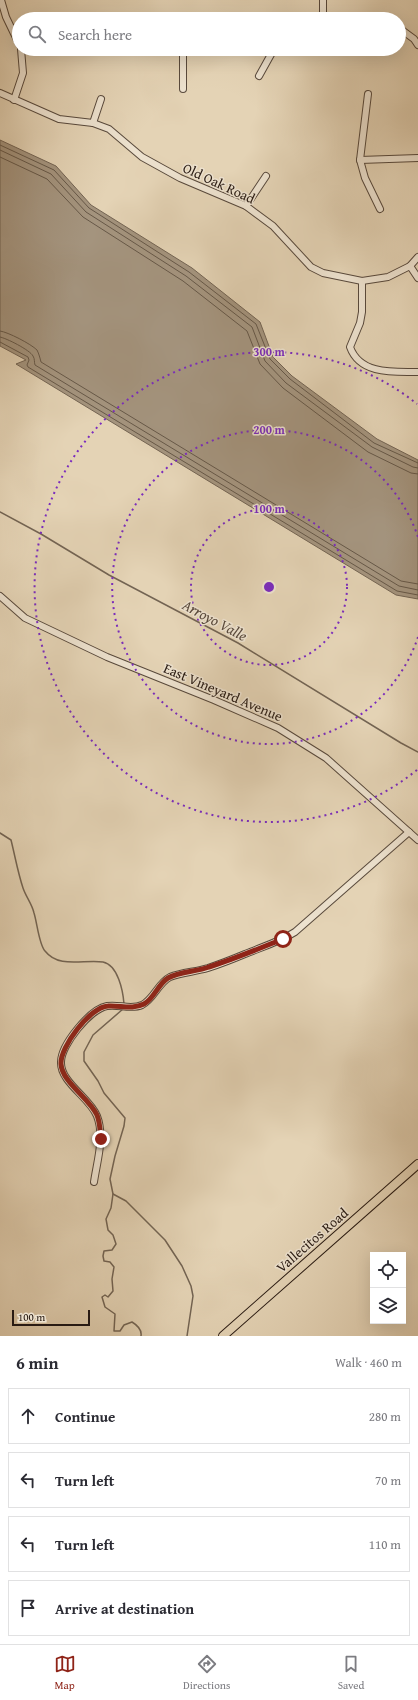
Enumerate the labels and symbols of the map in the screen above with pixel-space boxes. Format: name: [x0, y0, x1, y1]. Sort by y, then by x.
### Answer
street label: Old Oak Road: [180, 158, 259, 209]
text: 300 m: [253, 343, 286, 360]
text: 200 m: [253, 421, 286, 438]
text: 100 m: [253, 500, 286, 517]
centre of rings: [262, 580, 276, 594]
water label: Arroyo Valle: [178, 594, 251, 646]
street label: East Vineyard Avenue: [160, 658, 286, 726]
route start: [274, 930, 292, 948]
route end: [92, 1130, 110, 1148]
street label: Vallecitos Road: [272, 1203, 353, 1277]
scale bar: [12, 1308, 90, 1327]

